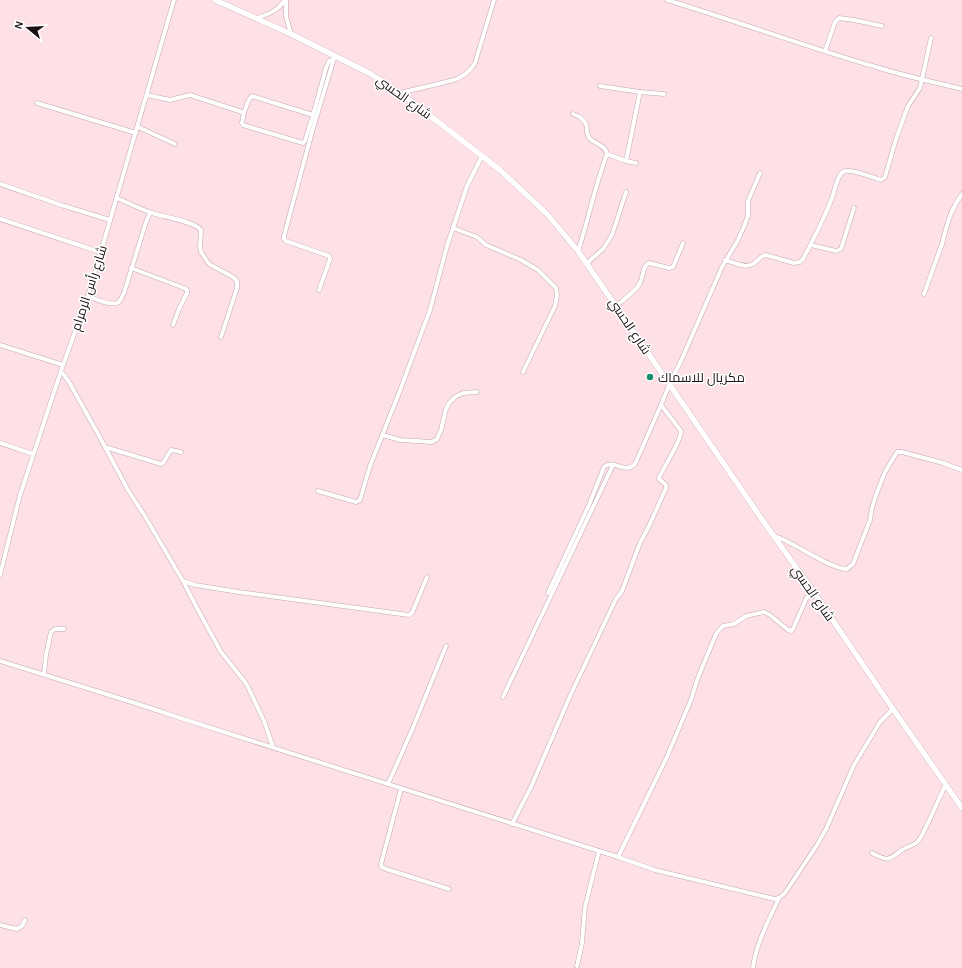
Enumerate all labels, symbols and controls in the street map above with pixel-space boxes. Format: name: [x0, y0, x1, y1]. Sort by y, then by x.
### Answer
north arrow: [8, 8, 48, 48]
text: N: [12, 19, 26, 31]
street label: شارع الحسي: [372, 72, 435, 124]
street label: شارع رأس الرمرام: [67, 243, 112, 333]
street label: شارع الحسي: [603, 295, 654, 359]
place label: مكريال للاسماك: [658, 370, 745, 386]
marker: مكريال للاسماك: [645, 372, 655, 382]
street label: شارع الحسي: [786, 562, 838, 625]

